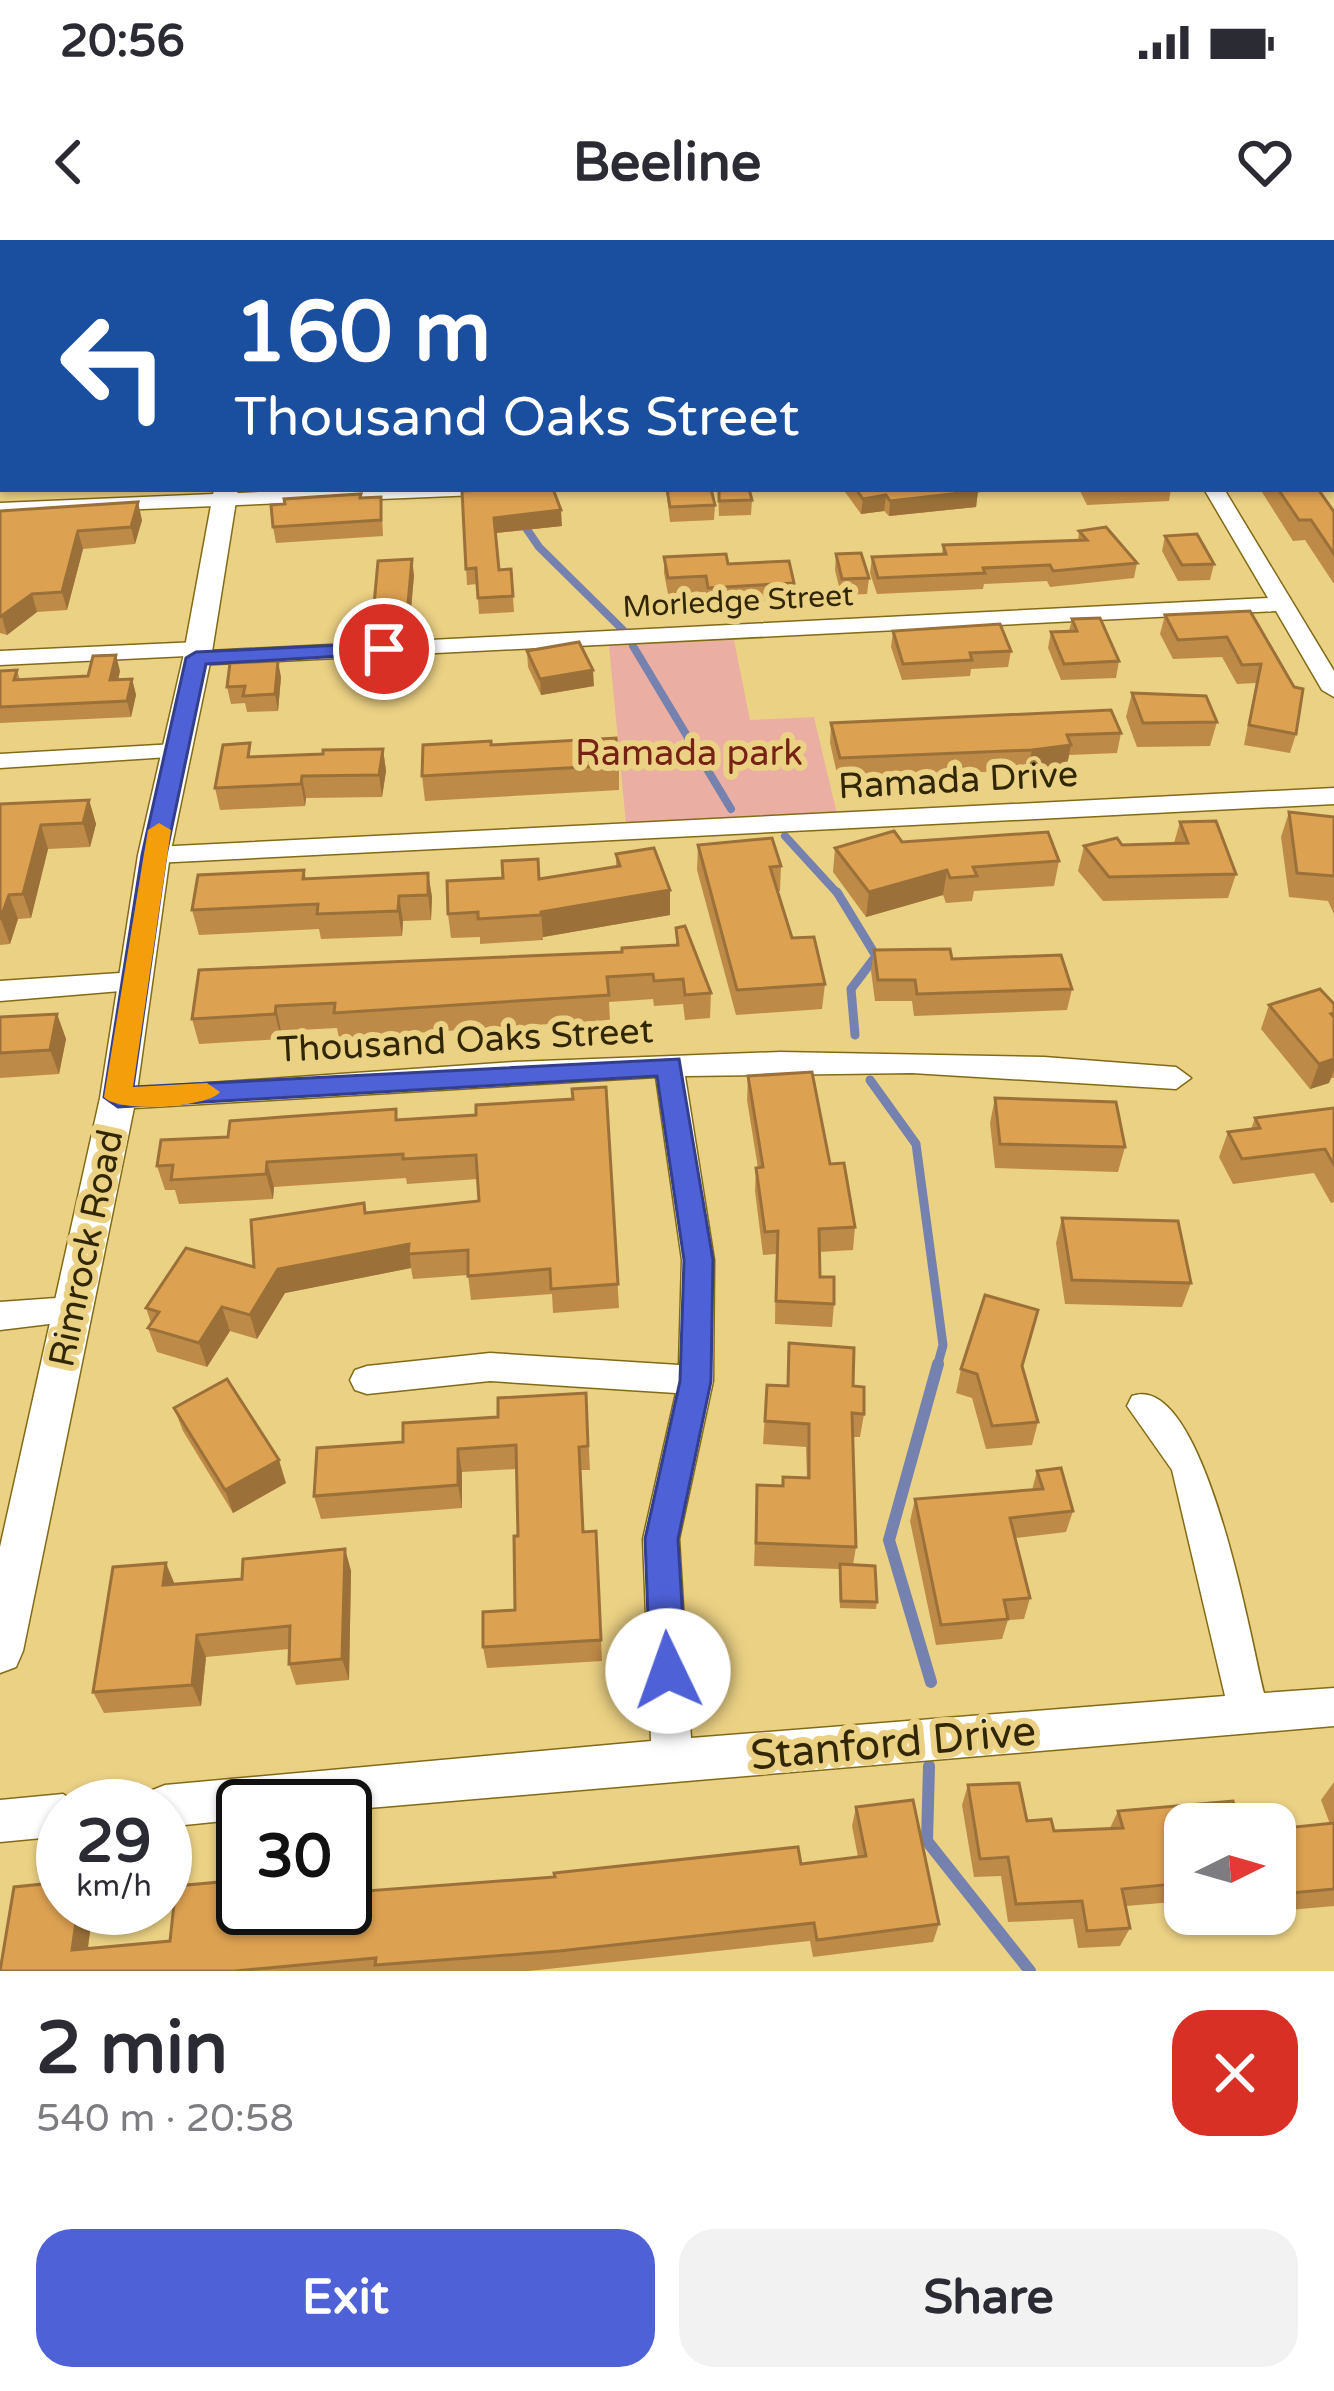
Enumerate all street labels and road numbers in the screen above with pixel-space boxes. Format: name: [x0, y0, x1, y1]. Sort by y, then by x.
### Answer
street label: Morledge Street: [622, 577, 854, 626]
street label: Ramada Drive: [837, 753, 1079, 808]
street label: Thousand Oaks Street: [276, 1009, 654, 1072]
street label: Rimrock Road: [40, 1126, 133, 1371]
street label: Stanford Drive: [748, 1706, 1038, 1781]

